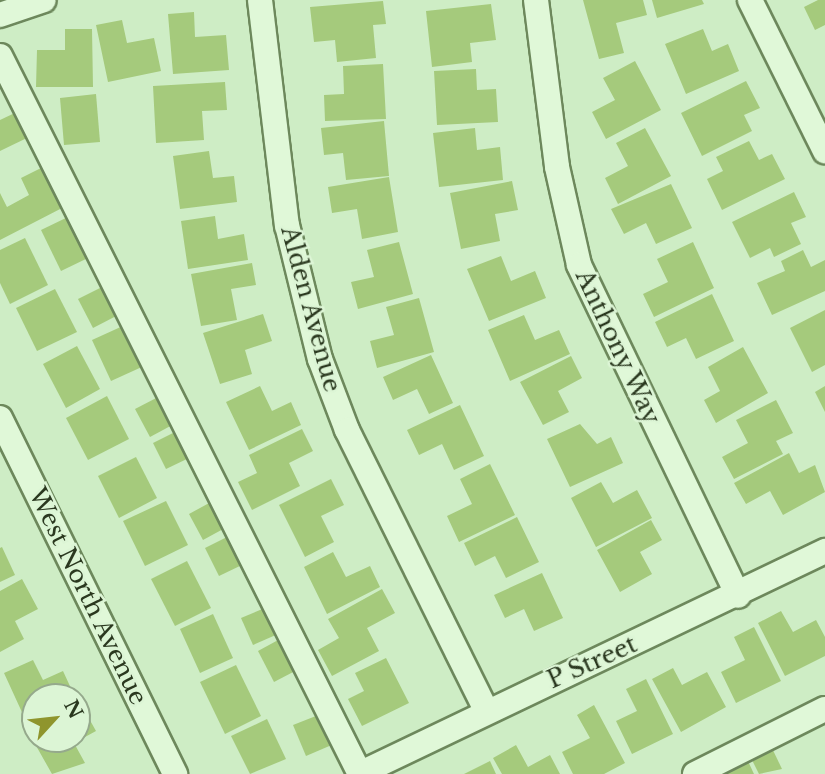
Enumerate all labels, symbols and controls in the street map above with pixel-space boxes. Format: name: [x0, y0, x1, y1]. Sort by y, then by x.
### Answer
street label: Alden Avenue: [275, 223, 347, 395]
street label: Anthony Way: [569, 264, 667, 430]
street label: West North Avenue: [23, 482, 153, 710]
street label: P Street: [542, 629, 642, 695]
north arrow: [21, 683, 91, 753]

